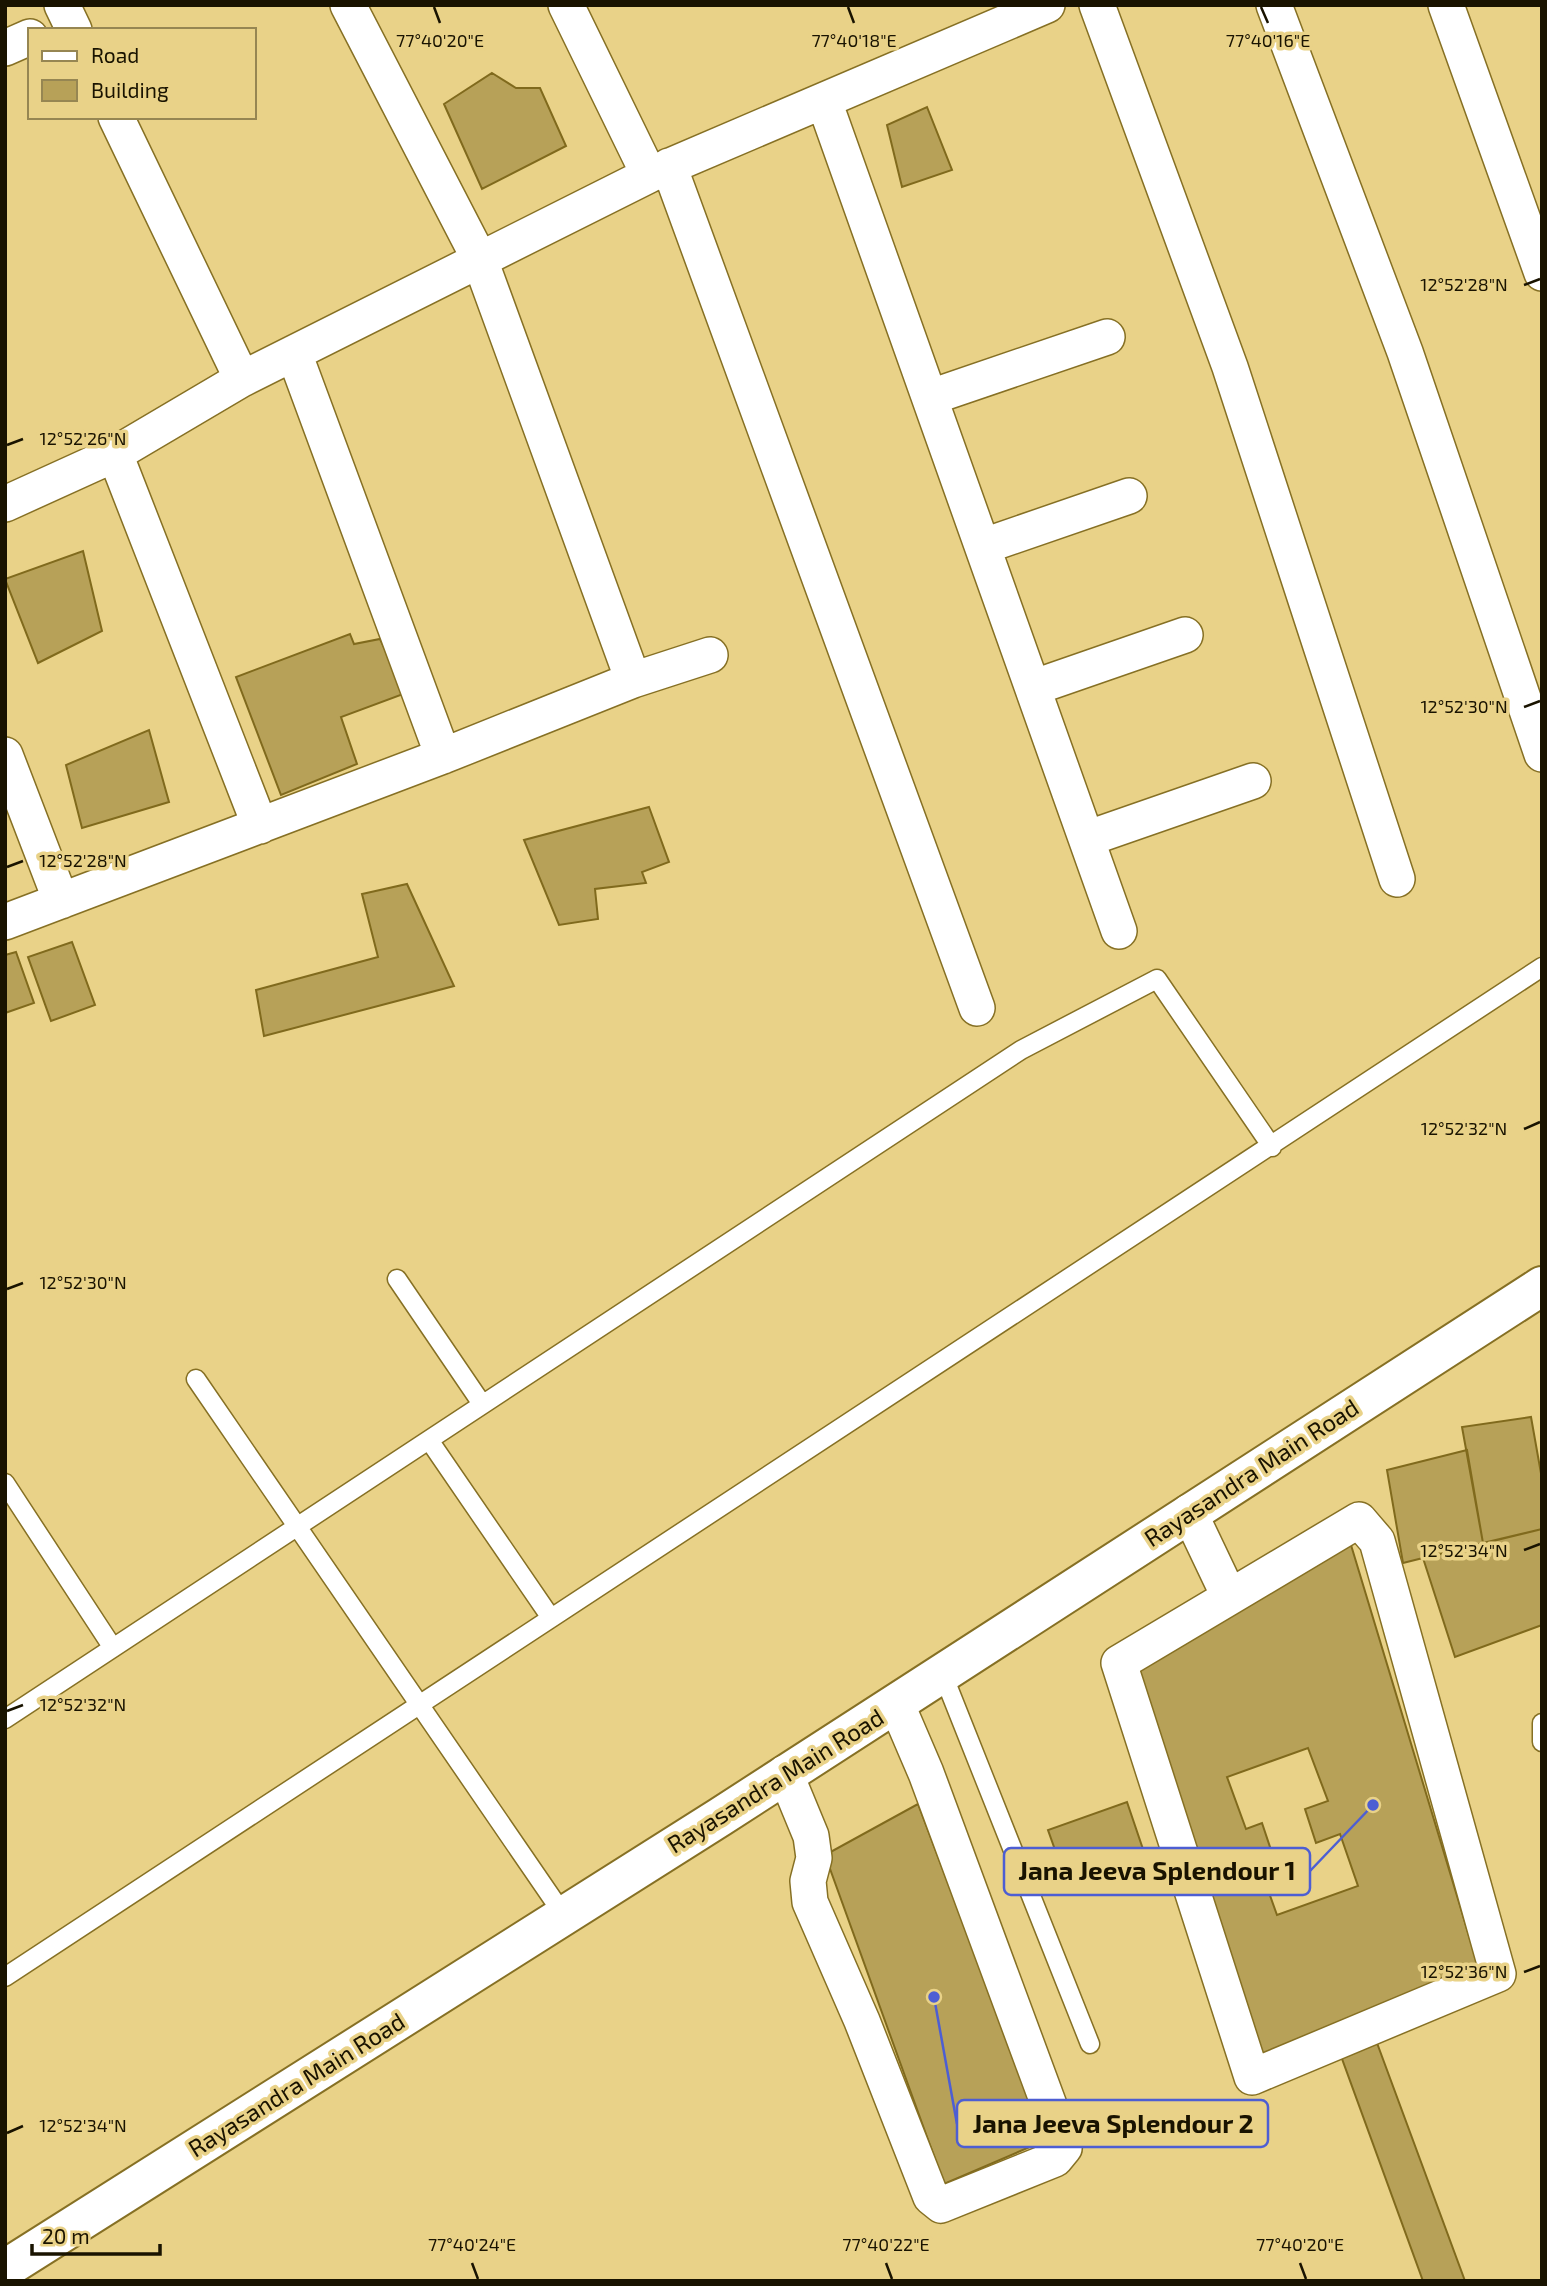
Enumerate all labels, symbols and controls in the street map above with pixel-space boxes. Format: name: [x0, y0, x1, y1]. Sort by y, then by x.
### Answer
legend: [28, 28, 256, 119]
text: 77°40'20"E: [396, 29, 484, 51]
text: 77°40'18"E: [811, 29, 897, 51]
text: 77°40'16"E: [1226, 29, 1310, 51]
text: Road: [91, 42, 139, 67]
text: Building: [91, 77, 169, 102]
text: 12°52'28"N: [1420, 273, 1508, 295]
text: 12°52'26"N: [40, 427, 126, 449]
text: 12°52'30"N: [1420, 695, 1508, 717]
text: 12°52'28"N: [39, 849, 127, 871]
text: 12°52'32"N: [1421, 1117, 1507, 1139]
text: 12°52'30"N: [39, 1271, 127, 1293]
street label: Rayasandra Main Road: [1138, 1392, 1364, 1552]
text: 12°52'34"N: [1420, 1539, 1508, 1561]
text: 12°52'32"N: [40, 1693, 126, 1715]
street label: Rayasandra Main Road: [661, 1702, 889, 1858]
callout: Jana Jeeva Splendour 1: [1004, 1848, 1310, 1895]
text: Jana Jeeva Splendour 1: [1018, 1854, 1296, 1885]
text: 12°52'36"N: [1421, 1960, 1507, 1982]
street label: Rayasandra Main Road: [182, 2006, 410, 2162]
callout: Jana Jeeva Splendour 2: [957, 2100, 1268, 2147]
text: Jana Jeeva Splendour 2: [972, 2107, 1254, 2138]
text: 12°52'34"N: [39, 2114, 127, 2136]
scale bar: [32, 2212, 159, 2256]
text: 20 m: [42, 2223, 90, 2248]
text: 77°40'24"E: [428, 2233, 516, 2255]
text: 77°40'22"E: [842, 2233, 930, 2255]
text: 77°40'20"E: [1256, 2233, 1344, 2255]

